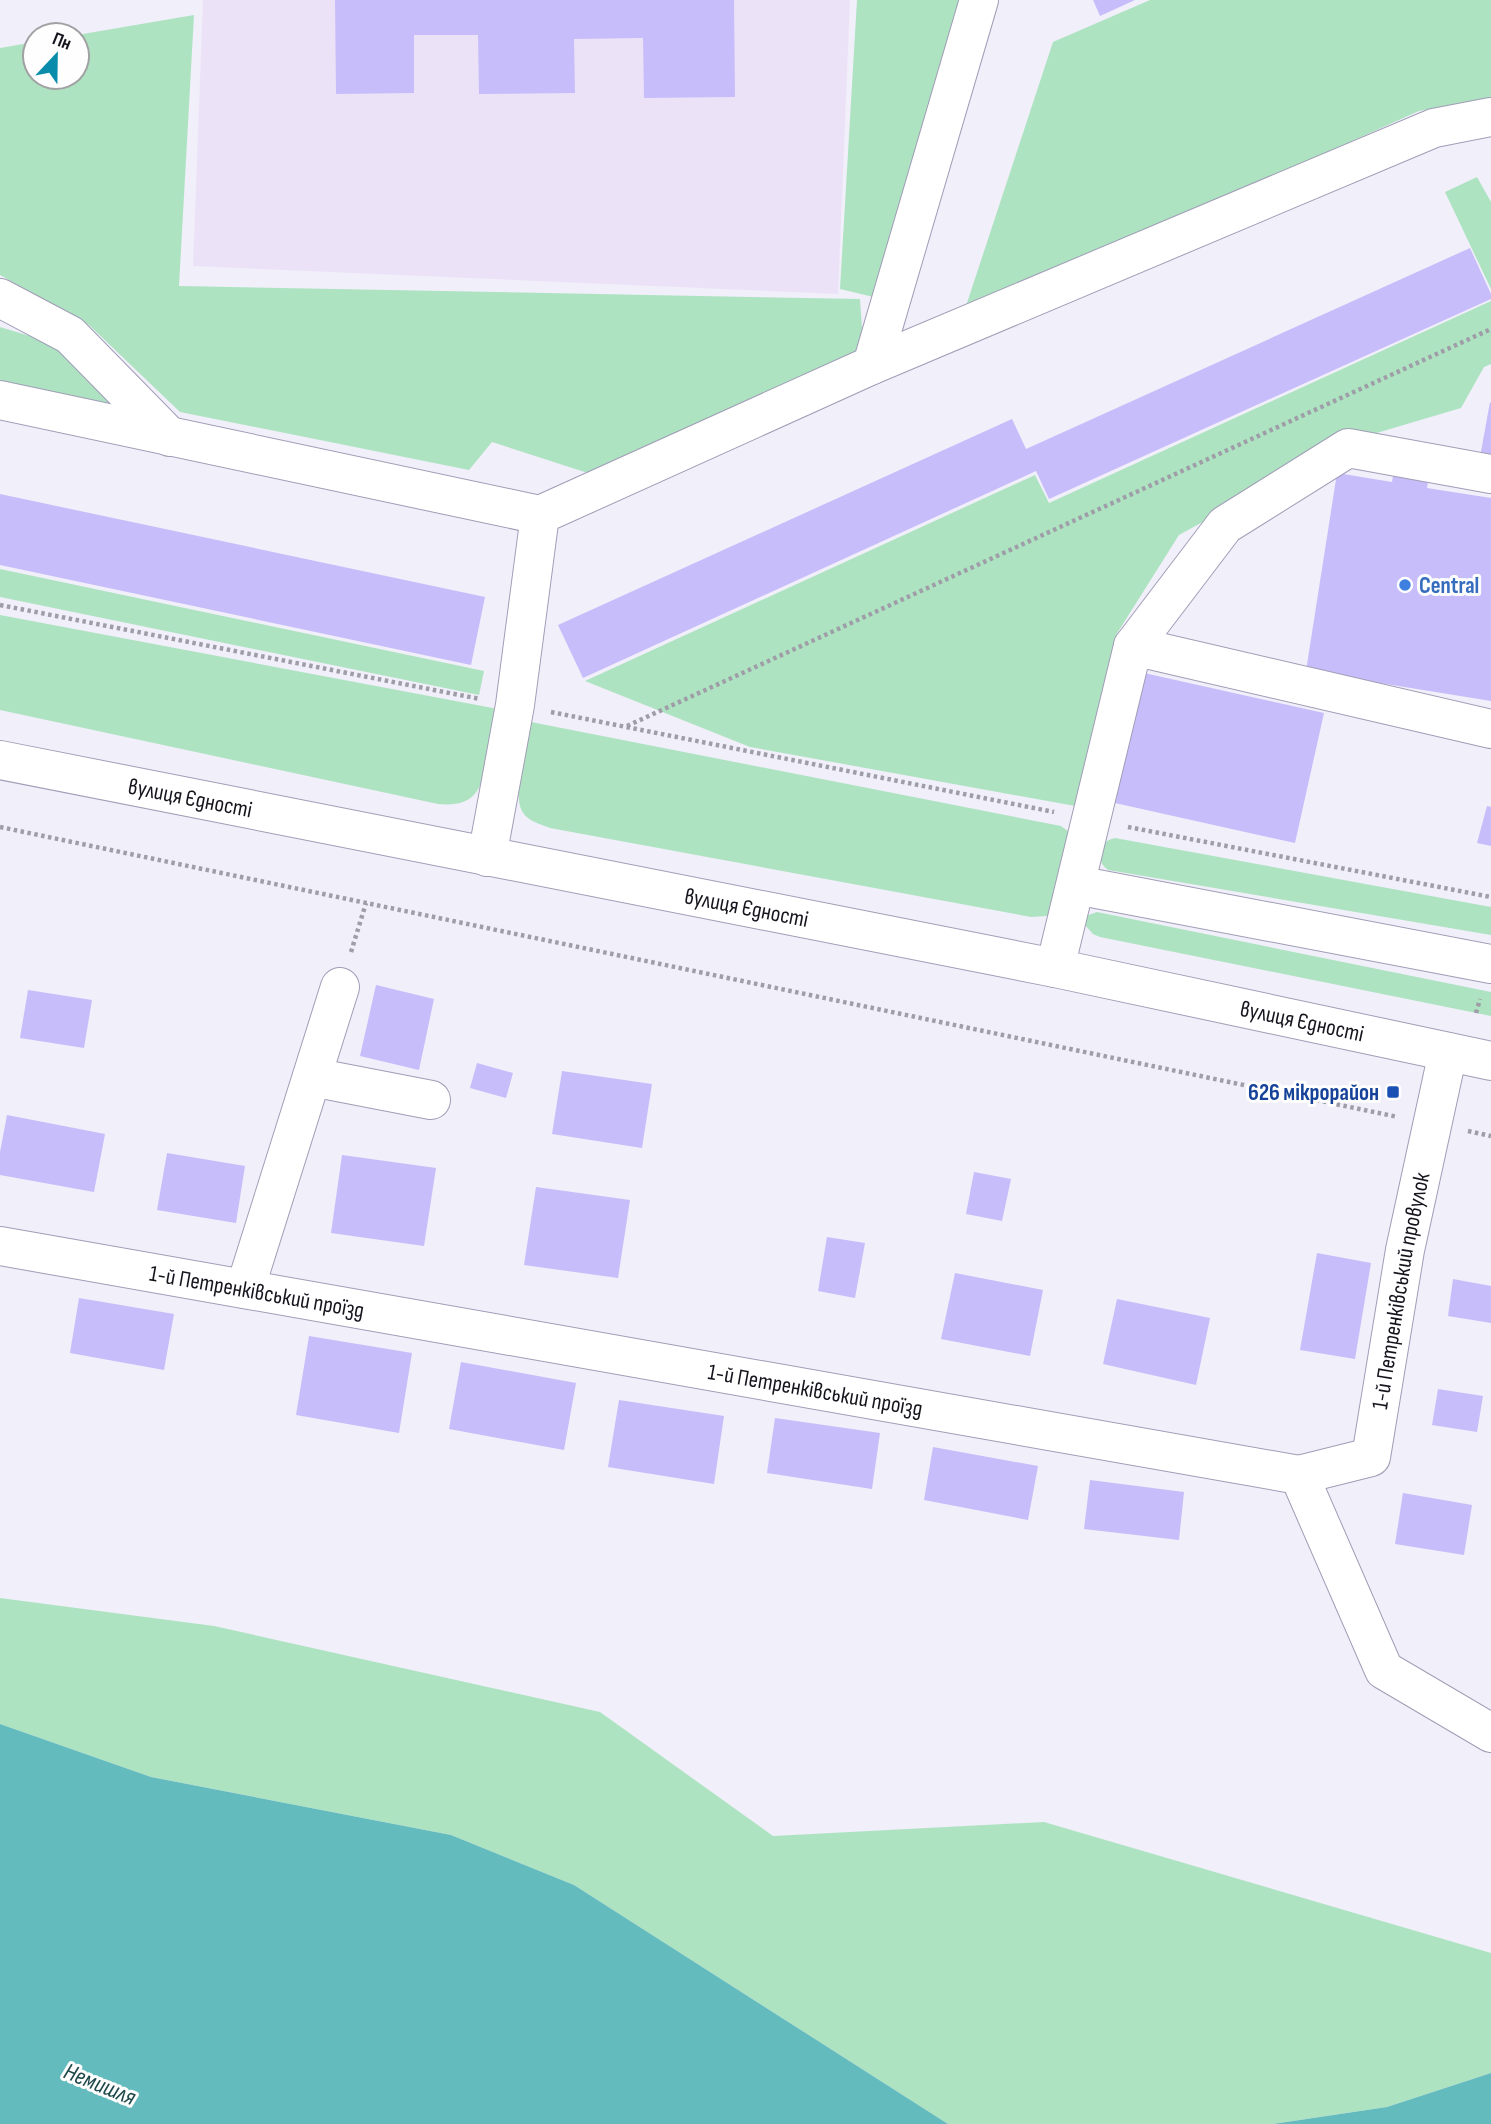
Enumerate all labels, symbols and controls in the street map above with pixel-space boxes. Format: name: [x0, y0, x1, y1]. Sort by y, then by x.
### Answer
north arrow: [21, 21, 91, 91]
text: Пн: [49, 28, 75, 56]
place label: Central: [1419, 572, 1479, 600]
marker: Central: [1397, 577, 1413, 593]
street label: вулиця Єдності: [126, 773, 255, 824]
street label: вулиця Єдності: [682, 882, 811, 934]
street label: вулиця Єдності: [1238, 995, 1366, 1048]
place label: 626 мікрорайон: [1248, 1079, 1379, 1107]
marker: 626 мікрорайон: [1385, 1084, 1401, 1100]
street label: 1-й Петренківський провулок: [1366, 1170, 1436, 1411]
street label: 1-й Петренківський проїзд: [147, 1260, 366, 1325]
street label: 1-й Петренківський проїзд: [706, 1358, 925, 1423]
water label: Немишля: [60, 2057, 141, 2112]

